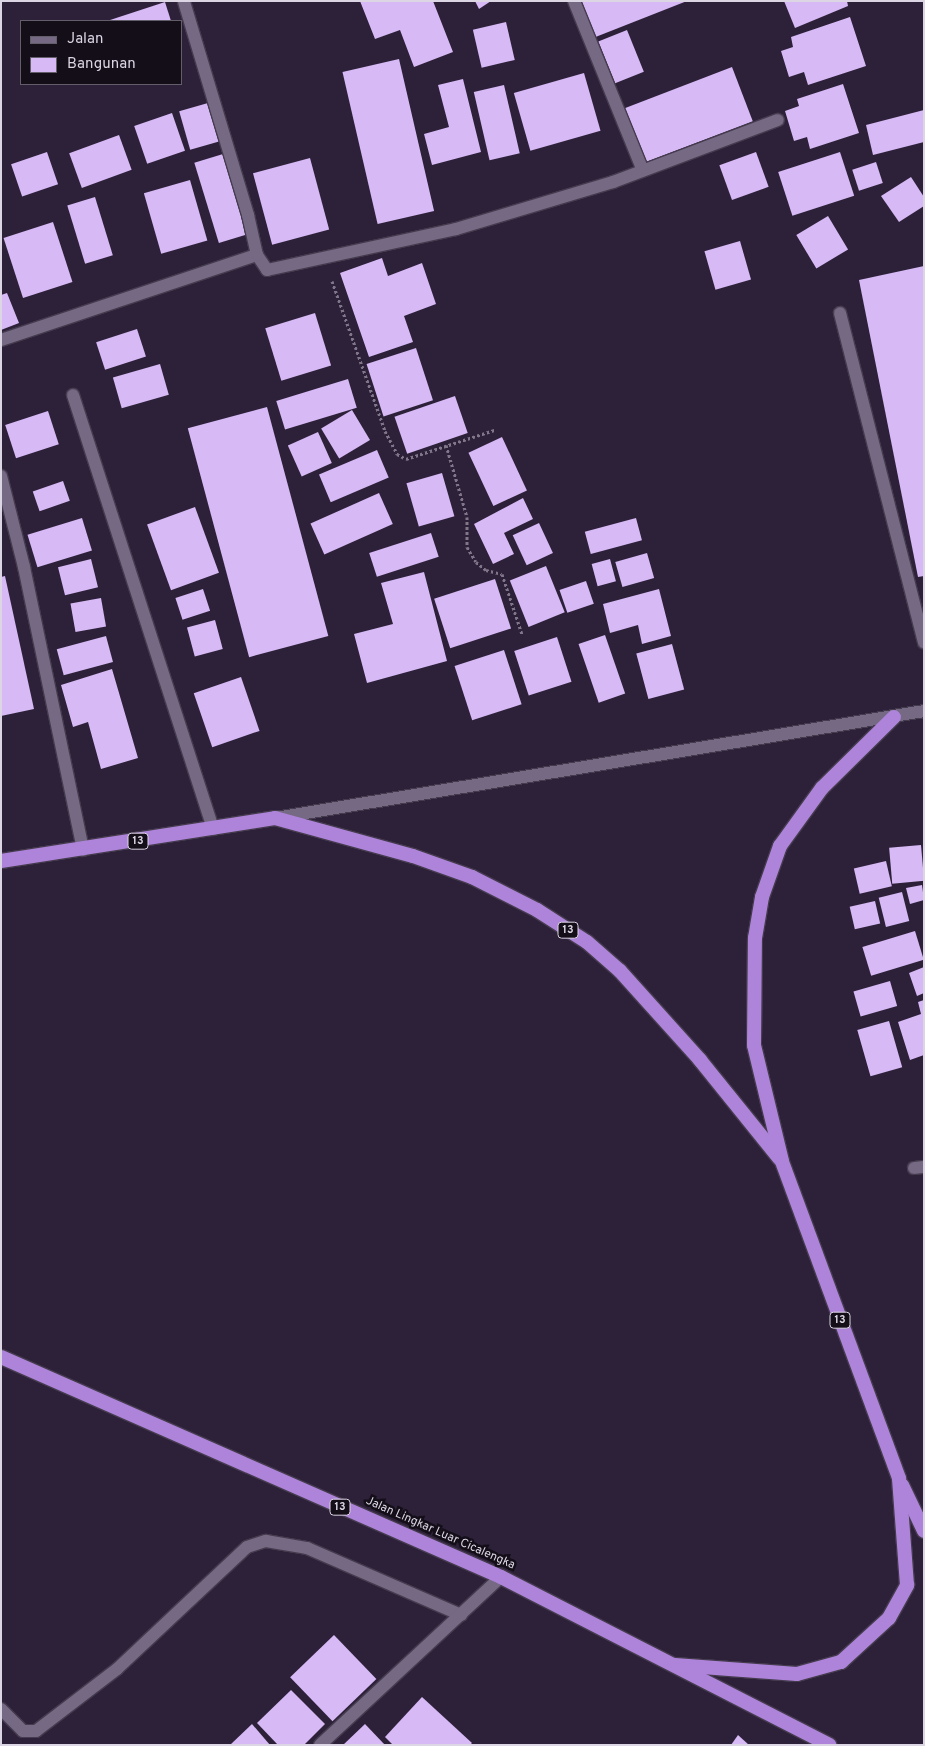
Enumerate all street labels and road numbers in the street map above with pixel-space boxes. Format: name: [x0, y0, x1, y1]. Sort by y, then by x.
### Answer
road number: 13: [127, 832, 149, 849]
road number: 13: [557, 922, 579, 938]
road number: 13: [829, 1312, 851, 1328]
street label: Jalan Lingkar Luar Cicalengka: [363, 1495, 517, 1573]
road number: 13: [329, 1498, 351, 1515]

